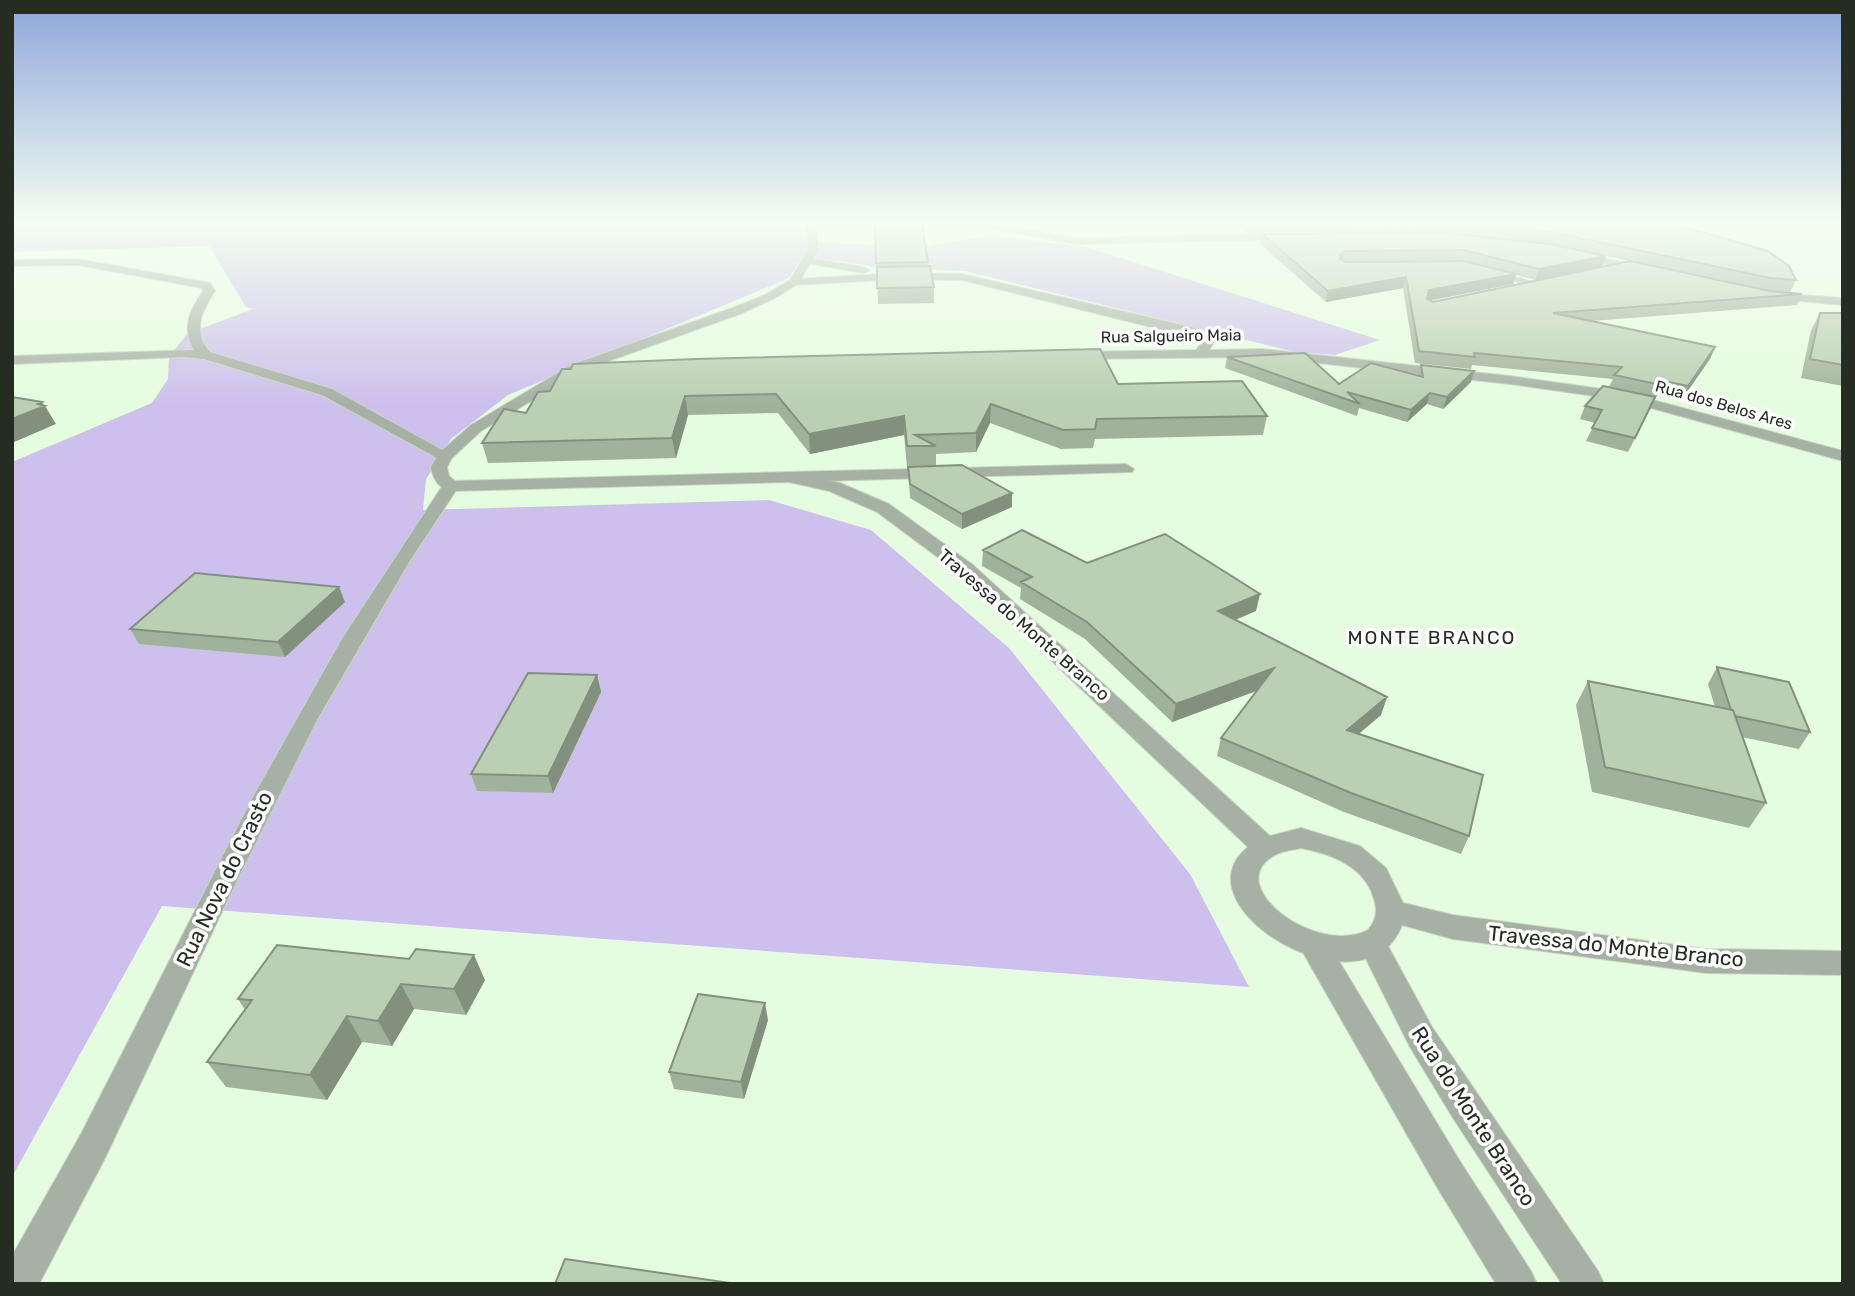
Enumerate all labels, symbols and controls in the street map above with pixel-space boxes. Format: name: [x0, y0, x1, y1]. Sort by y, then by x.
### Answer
street label: Rua Salgueiro Maia: [1100, 325, 1242, 347]
street label: Rua dos Belos Ares: [1653, 376, 1795, 434]
street label: Travessa do Monte Branco: [934, 545, 1114, 705]
district label: MONTE BRANCO: [1348, 626, 1516, 649]
street label: Rua Nova do Crasto: [171, 788, 277, 970]
street label: Travessa do Monte Branco: [1487, 920, 1745, 972]
street label: Rua do Monte Branco: [1407, 1022, 1541, 1210]

